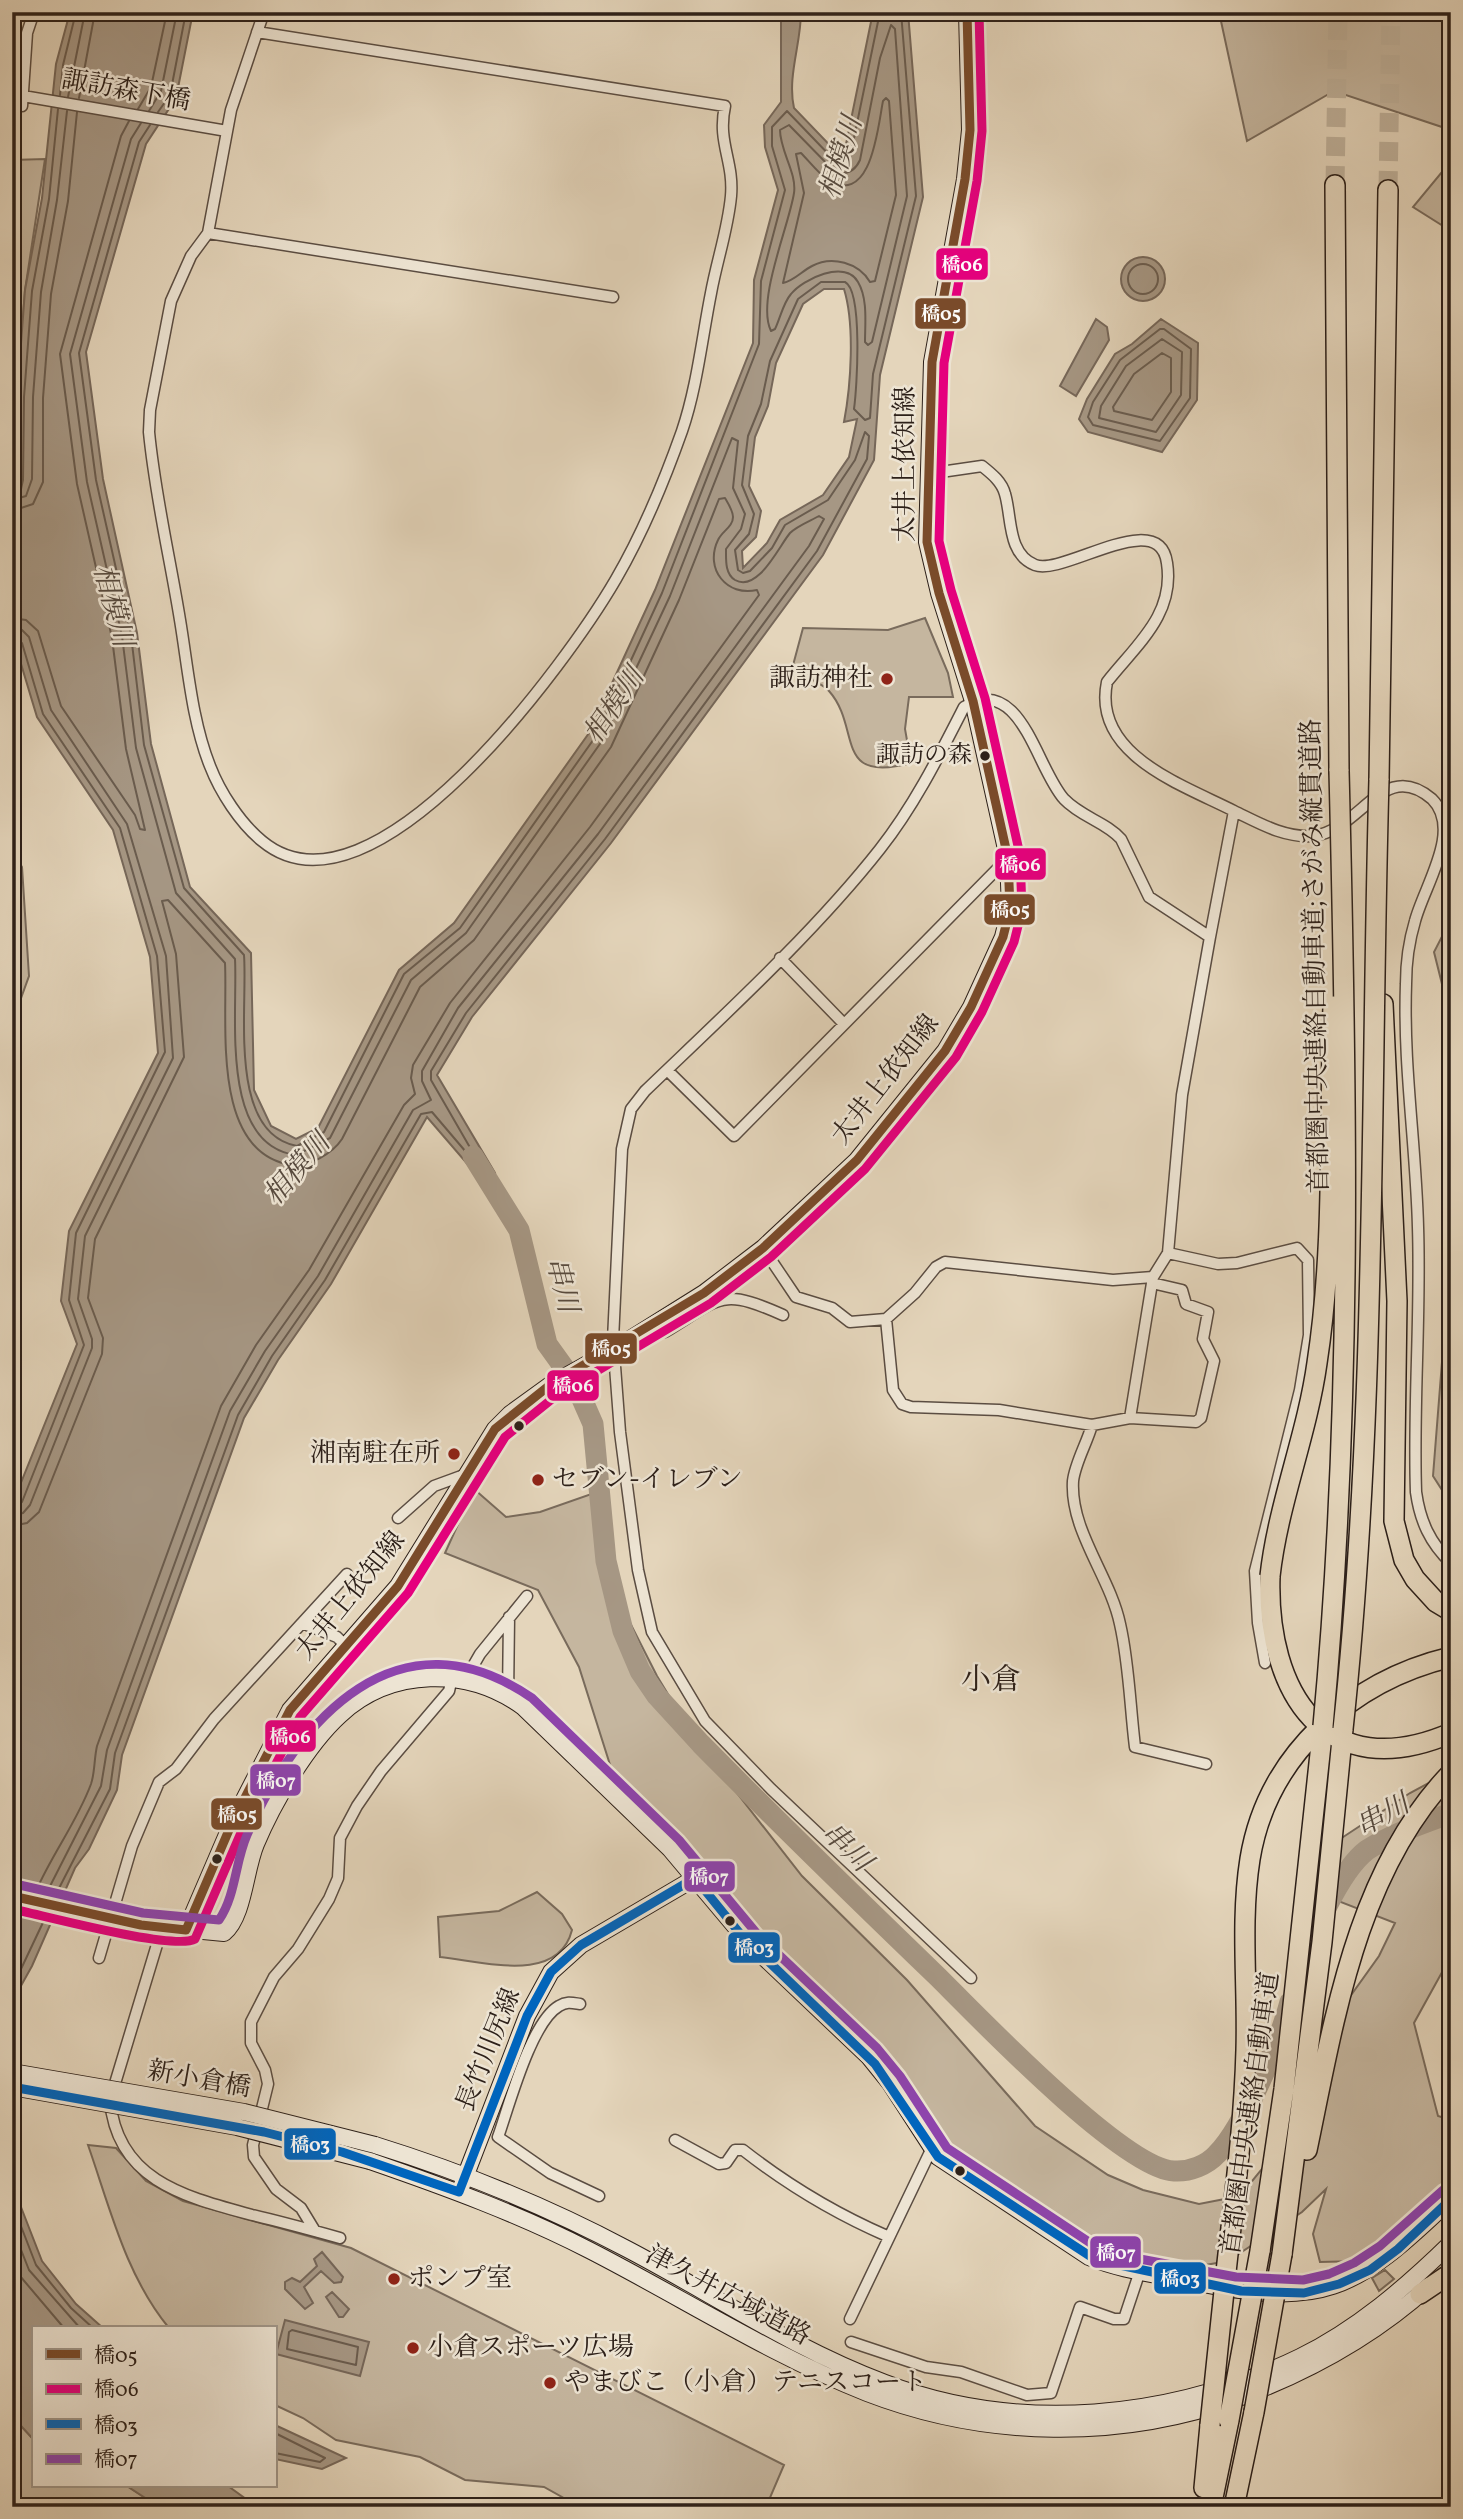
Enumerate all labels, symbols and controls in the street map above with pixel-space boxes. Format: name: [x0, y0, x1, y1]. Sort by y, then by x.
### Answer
street label: 諏訪森下橋: [59, 62, 193, 120]
water label: 相模川: [811, 109, 874, 204]
line badge: 橋06: [935, 247, 989, 281]
text: 橋06: [941, 253, 983, 279]
line badge: 橋05: [914, 297, 967, 330]
text: 橋05: [921, 302, 961, 328]
street label: 太井上依知線: [888, 386, 924, 542]
water label: 相模川: [82, 560, 142, 655]
water label: 相模川: [575, 658, 656, 752]
place label: 諏訪神社: [769, 661, 873, 697]
marker: 諏訪神社: [879, 671, 895, 687]
street label: 首都圏中央連絡自動車道;さがみ縦貫道路: [1294, 718, 1338, 1194]
place label: 諏訪の森: [876, 739, 972, 773]
marker: 諏訪の森: [978, 749, 992, 763]
line badge: 橋06: [994, 847, 1047, 881]
text: 橋06: [999, 853, 1041, 879]
line badge: 橋05: [983, 893, 1036, 926]
text: 橋05: [990, 898, 1030, 924]
street label: 太井上依知線: [824, 1007, 948, 1153]
water label: 相模川: [256, 1123, 342, 1214]
water label: 串川: [535, 1253, 587, 1320]
line badge: 橋05: [584, 1332, 638, 1365]
text: 橋05: [591, 1337, 631, 1363]
line badge: 橋06: [546, 1369, 600, 1402]
text: 橋06: [552, 1374, 594, 1400]
unlabelled marker: [512, 1419, 526, 1433]
place label: 湘南駐在所: [310, 1436, 440, 1472]
marker: 湘南駐在所: [446, 1446, 462, 1462]
place label: セブン-イレブン: [552, 1462, 743, 1498]
marker: セブン-イレブン: [530, 1472, 546, 1488]
street label: 太井上依知線: [288, 1524, 414, 1668]
district label: 小倉: [961, 1660, 1021, 1702]
line badge: 橋06: [264, 1719, 317, 1753]
text: 橋06: [269, 1725, 311, 1751]
line badge: 橋07: [249, 1763, 302, 1797]
text: 橋07: [256, 1769, 296, 1795]
water label: 串川: [1349, 1784, 1420, 1847]
line badge: 橋05: [210, 1797, 263, 1831]
text: 橋05: [217, 1803, 257, 1829]
water label: 串川: [812, 1815, 882, 1884]
unlabelled marker: [210, 1852, 224, 1866]
line badge: 橋07: [683, 1860, 736, 1893]
text: 橋07: [689, 1865, 729, 1891]
unlabelled marker: [723, 1914, 737, 1928]
line badge: 橋03: [727, 1931, 781, 1964]
text: 橋03: [734, 1936, 774, 1962]
street label: 首都圏中央連絡自動車道: [1213, 1970, 1289, 2258]
street label: 長竹川尻線: [448, 1983, 530, 2117]
street label: 新小倉橋: [145, 2053, 253, 2107]
line badge: 橋03: [283, 2127, 337, 2161]
text: 橋03: [290, 2133, 330, 2159]
unlabelled marker: [953, 2164, 967, 2178]
line badge: 橋07: [1089, 2235, 1142, 2269]
street label: 津久井広域道路: [639, 2237, 817, 2355]
text: 橋07: [1096, 2241, 1136, 2267]
place label: ポンプ室: [408, 2261, 512, 2297]
line badge: 橋03: [1153, 2261, 1207, 2295]
text: 橋03: [1160, 2267, 1200, 2293]
marker: ポンプ室: [386, 2271, 402, 2287]
legend: [32, 2326, 276, 2488]
place label: 小倉スポーツ広場: [427, 2330, 634, 2366]
marker: 小倉スポーツ広場: [405, 2340, 421, 2356]
text: 橋05: [94, 2342, 138, 2371]
place label: やまびこ（小倉）テニスコート: [564, 2365, 927, 2401]
marker: やまびこ（小倉）テニスコート: [542, 2375, 558, 2391]
text: 橋06: [94, 2376, 139, 2405]
text: 橋03: [94, 2412, 138, 2441]
text: 橋07: [94, 2446, 138, 2475]

